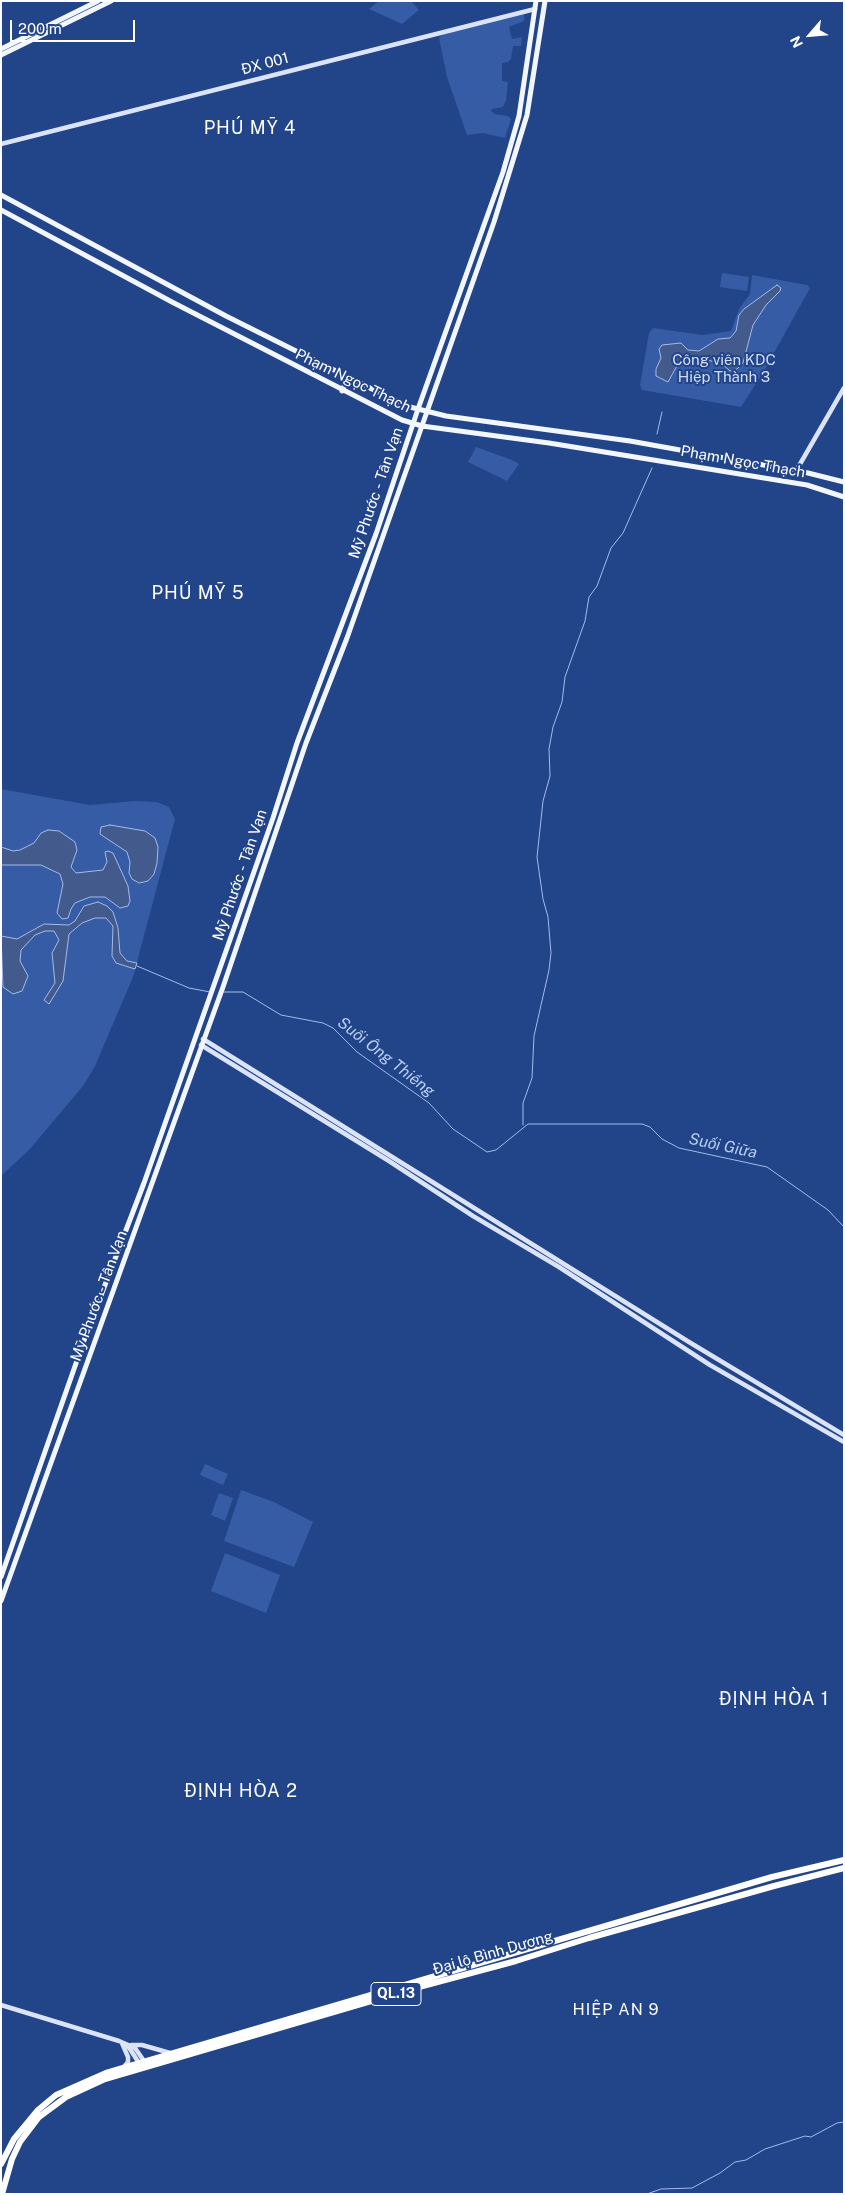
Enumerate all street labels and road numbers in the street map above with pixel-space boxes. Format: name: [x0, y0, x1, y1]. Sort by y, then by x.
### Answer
street label: ĐX 001: [239, 49, 291, 79]
street label: Phạm Ngọc Thạch: [292, 345, 414, 417]
street label: Mỹ Phước - Tân Vạn: [345, 425, 407, 561]
street label: Phạm Ngọc Thạch: [679, 442, 807, 482]
street label: Mỹ Phước - Tân Vạn: [209, 807, 271, 943]
street label: Mỹ Phước - Tân Vạn: [67, 1228, 131, 1364]
street label: Đại lộ Bình Dương: [431, 1927, 555, 1979]
road number: QL.13: [371, 1982, 421, 2006]

